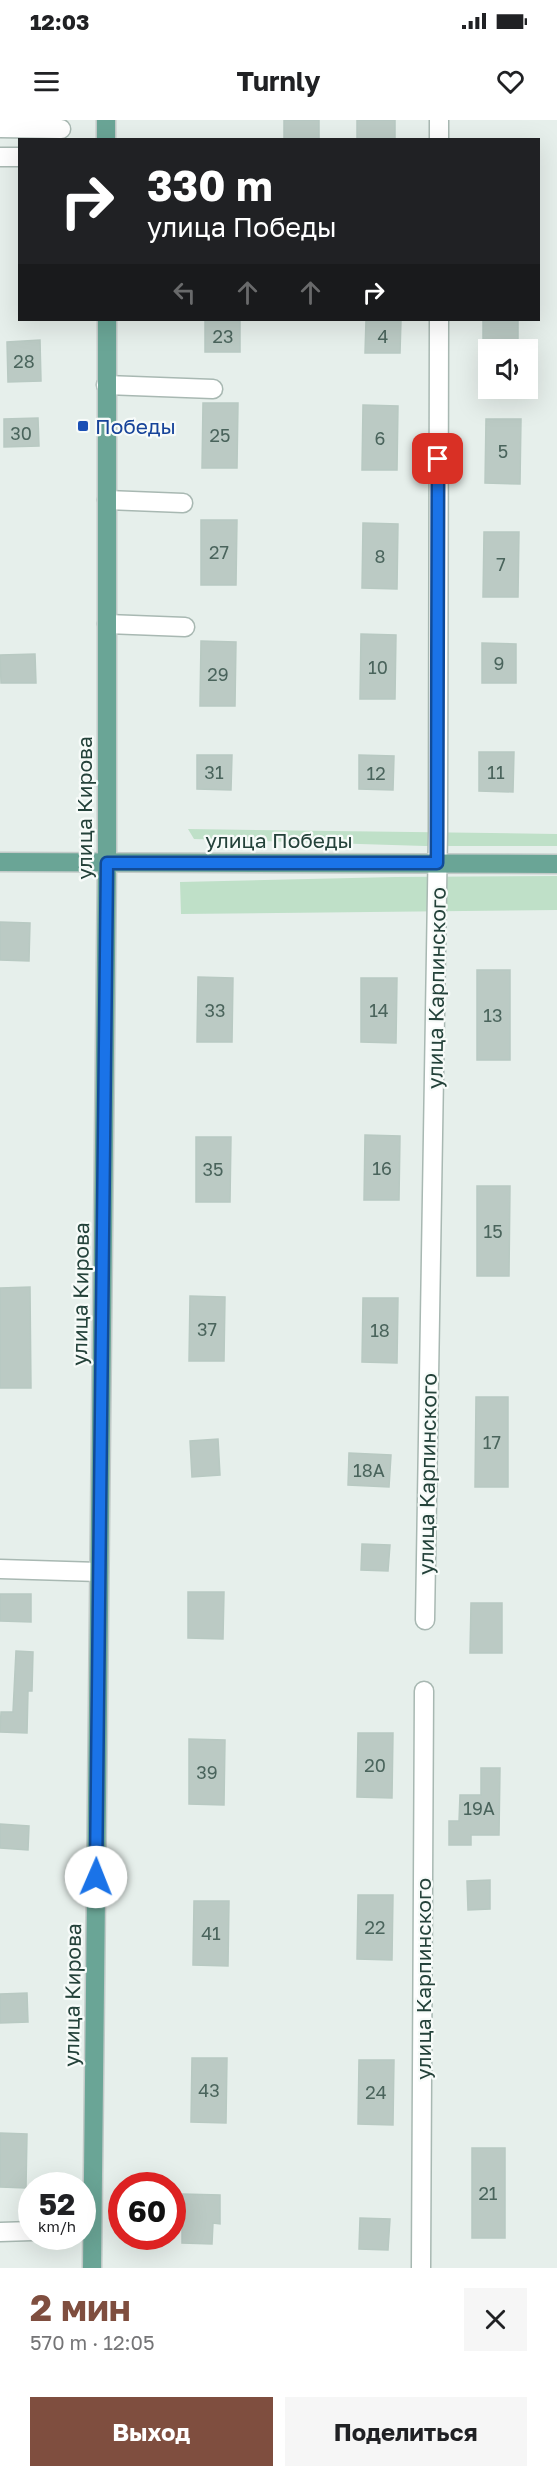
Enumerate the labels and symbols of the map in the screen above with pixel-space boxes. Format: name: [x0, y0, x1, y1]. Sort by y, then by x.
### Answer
house number: 23: [213, 325, 233, 347]
house number: 4: [378, 325, 389, 347]
house number: 28: [13, 350, 35, 372]
place label: Победы: [95, 413, 176, 439]
marker: Победы: [76, 419, 90, 433]
house number: 30: [10, 422, 32, 444]
house number: 25: [210, 424, 230, 446]
house number: 6: [375, 427, 385, 449]
pin: [412, 433, 463, 484]
house number: 5: [498, 440, 508, 462]
house number: 27: [209, 541, 229, 563]
house number: 8: [375, 545, 385, 567]
house number: 7: [496, 553, 506, 575]
house number: 9: [494, 652, 504, 674]
house number: 10: [368, 656, 388, 678]
house number: 29: [207, 663, 229, 685]
street label: улица Кирова: [71, 736, 97, 880]
house number: 31: [204, 761, 224, 783]
house number: 11: [487, 761, 505, 783]
house number: 12: [366, 762, 386, 784]
street label: улица Победы: [205, 827, 353, 853]
street label: улица Карпинского: [421, 887, 451, 1089]
house number: 33: [204, 999, 226, 1021]
house number: 14: [369, 999, 389, 1021]
house number: 13: [483, 1004, 503, 1026]
house number: 16: [372, 1157, 392, 1179]
house number: 35: [203, 1158, 223, 1180]
house number: 15: [483, 1220, 503, 1242]
street label: улица Кирова: [66, 1222, 94, 1366]
house number: 37: [197, 1318, 217, 1340]
house number: 18: [370, 1319, 390, 1341]
street label: улица Карпинского: [412, 1373, 442, 1575]
house number: 17: [483, 1431, 501, 1453]
house number: 18А: [353, 1459, 385, 1481]
house number: 20: [364, 1754, 386, 1776]
house number: 39: [196, 1761, 218, 1783]
house number: 19А: [463, 1797, 495, 1819]
position arrow: [64, 1845, 128, 1909]
street label: улица Карпинского: [410, 1878, 436, 2080]
house number: 22: [365, 1916, 385, 1938]
house number: 41: [201, 1922, 221, 1944]
street label: улица Кирова: [58, 1923, 86, 2067]
house number: 43: [198, 2079, 220, 2101]
house number: 24: [365, 2081, 387, 2103]
speed limit sign: 60: [108, 2172, 186, 2250]
house number: 21: [478, 2182, 498, 2204]

